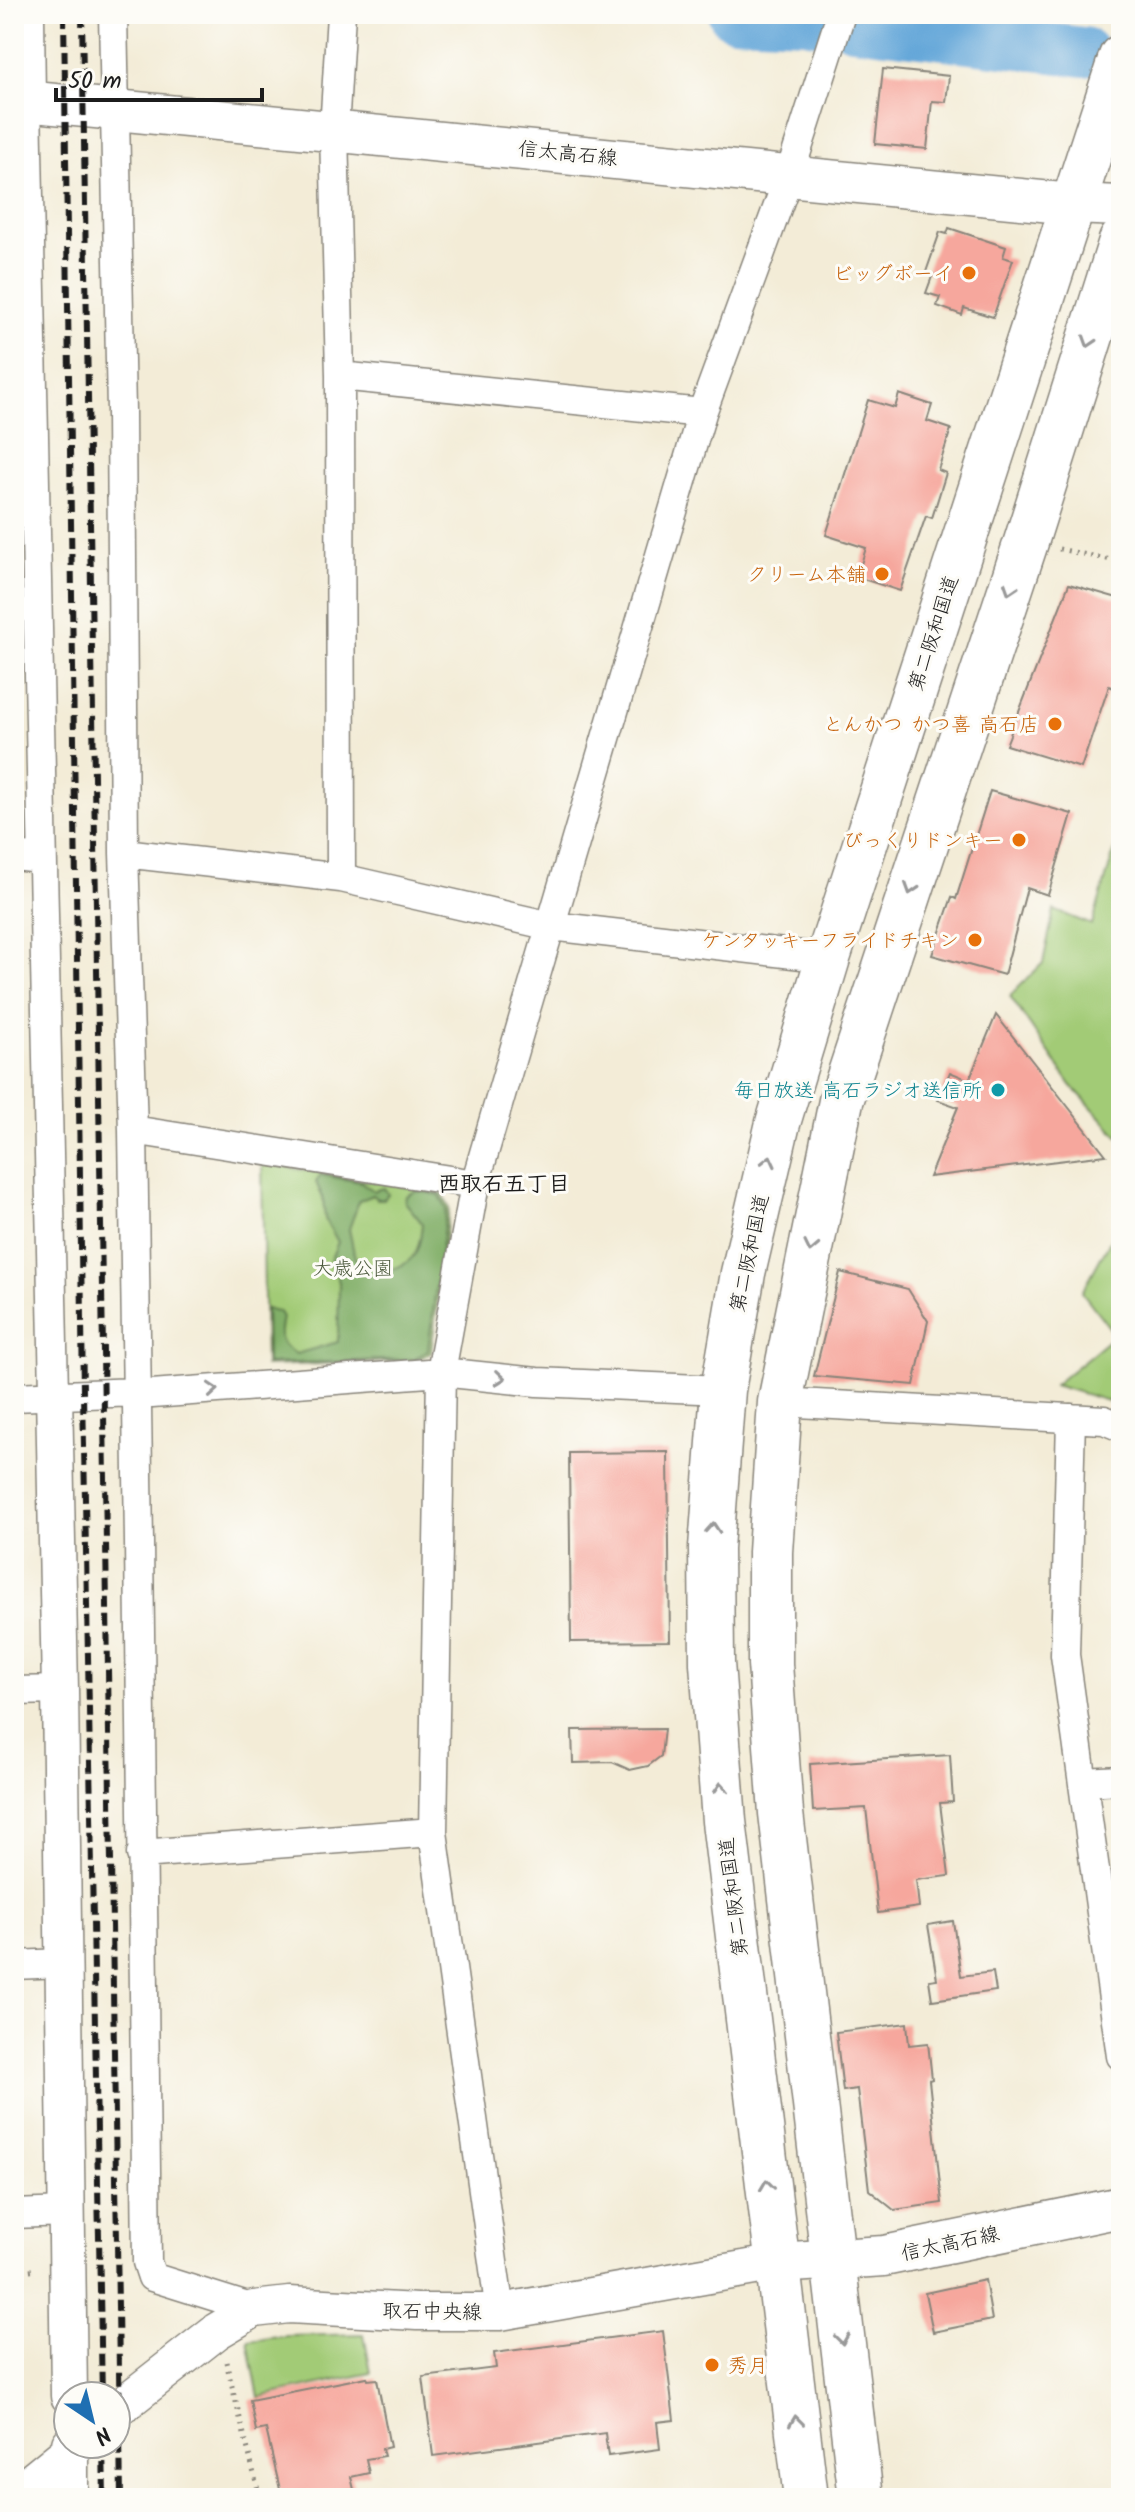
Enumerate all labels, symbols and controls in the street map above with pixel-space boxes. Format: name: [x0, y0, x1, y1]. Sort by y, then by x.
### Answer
scale bar: [56, 52, 262, 102]
text: 50 m: [68, 62, 122, 101]
street label: 信太高石線: [516, 134, 619, 176]
place label: ビッグボーイ: [833, 259, 953, 291]
marker: ビッグボーイ: [960, 264, 978, 282]
one-way arrow: [1082, 334, 1098, 348]
place label: クリーム本舗: [747, 560, 866, 592]
marker: クリーム本舗: [873, 565, 891, 583]
street label: 第二阪和国道: [901, 572, 969, 696]
one-way arrow: [1004, 582, 1020, 596]
place label: とんかつ かつ喜 高石店: [823, 710, 1039, 742]
marker: とんかつ かつ喜 高石店: [1046, 715, 1064, 733]
place label: びっくりドンキー: [843, 826, 1003, 858]
marker: びっくりドンキー: [1010, 831, 1028, 849]
one-way arrow: [904, 882, 920, 896]
place label: ケンタッキーフライドチキン: [701, 926, 959, 958]
marker: ケンタッキーフライドチキン: [966, 931, 984, 949]
place label: 毎日放送 高石ラジオ送信所: [734, 1076, 982, 1108]
marker: 毎日放送 高石ラジオ送信所: [989, 1081, 1007, 1099]
one-way arrow: [760, 1155, 777, 1169]
district label: 西取石五丁目: [438, 1168, 570, 1203]
street label: 第二阪和国道: [723, 1191, 779, 1315]
one-way arrow: [803, 1240, 820, 1253]
park label: 大歳公園: [313, 1254, 393, 1286]
one-way arrow: [494, 1369, 507, 1386]
one-way arrow: [207, 1382, 220, 1399]
one-way arrow: [704, 1521, 721, 1534]
one-way arrow: [713, 1781, 730, 1794]
street label: 第二阪和国道: [712, 1835, 758, 1958]
one-way arrow: [759, 2178, 776, 2192]
street label: 信太高石線: [898, 2219, 1003, 2271]
street label: 取石中央線: [382, 2296, 482, 2330]
one-way arrow: [834, 2333, 851, 2346]
place label: 秀月: [728, 2351, 768, 2383]
marker: 秀月: [703, 2356, 721, 2374]
north arrow: [52, 2380, 132, 2460]
one-way arrow: [788, 2414, 805, 2427]
text: N: [86, 2416, 118, 2453]

